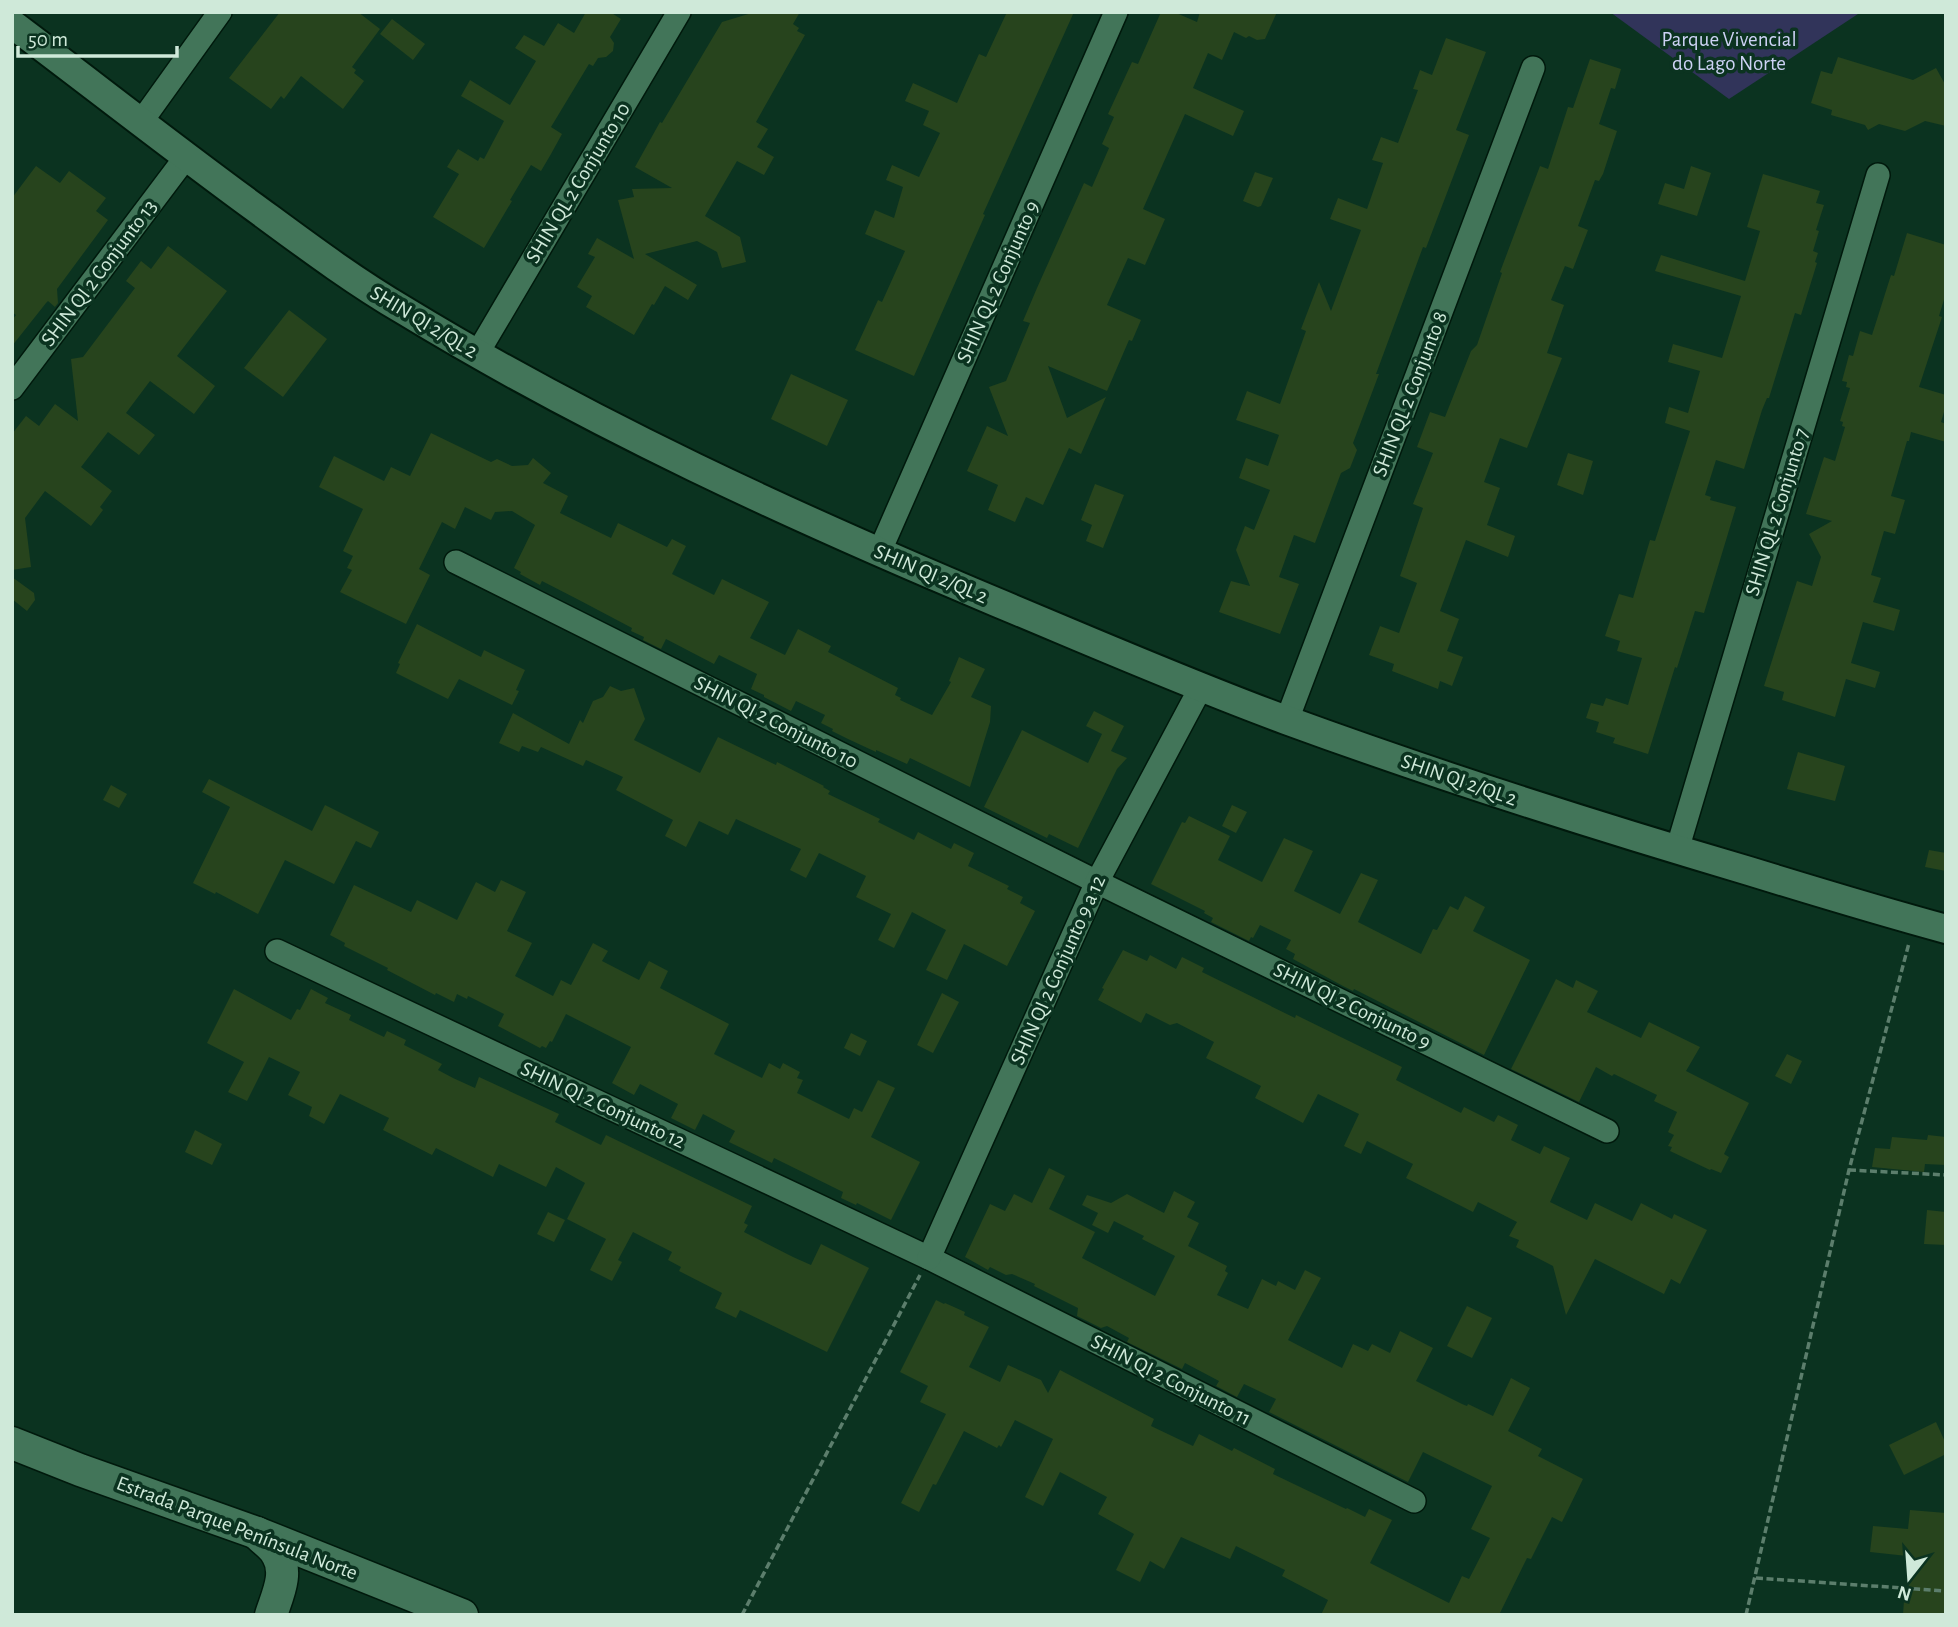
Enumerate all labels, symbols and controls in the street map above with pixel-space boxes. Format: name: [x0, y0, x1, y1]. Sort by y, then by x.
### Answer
scale bar: [18, 14, 177, 58]
text: 50 m: [28, 29, 68, 50]
park label: Parque Vivencial do Lago Norte: [1661, 29, 1797, 74]
street label: SHIN QL 2 Conjunto 10: [522, 99, 634, 267]
street label: SHIN QI 2 Conjunto 13: [37, 196, 161, 350]
street label: SHIN QL 2 Conjunto 9: [953, 198, 1043, 366]
street label: SHIN QI 2/QL 2: [367, 282, 481, 362]
street label: SHIN QL 2 Conjunto 8: [1369, 309, 1451, 479]
street label: SHIN QL 2 Conjunto 7: [1742, 426, 1812, 598]
street label: SHIN QI 2/QL 2: [871, 541, 991, 607]
street label: SHIN QI 2 Conjunto 10: [691, 672, 861, 772]
street label: SHIN QI 2/QL 2: [1398, 750, 1520, 810]
street label: SHIN QI 2 Conjunto 9 a 12: [1007, 872, 1109, 1068]
street label: SHIN QI 2 Conjunto 9: [1270, 959, 1434, 1053]
street label: SHIN QI 2 Conjunto 12: [518, 1058, 688, 1152]
street label: SHIN QI 2 Conjunto 11: [1088, 1331, 1254, 1429]
street label: Estrada Parque Península Norte: [114, 1472, 360, 1584]
north arrow: [1874, 1543, 1944, 1613]
text: N: [1895, 1582, 1914, 1604]

